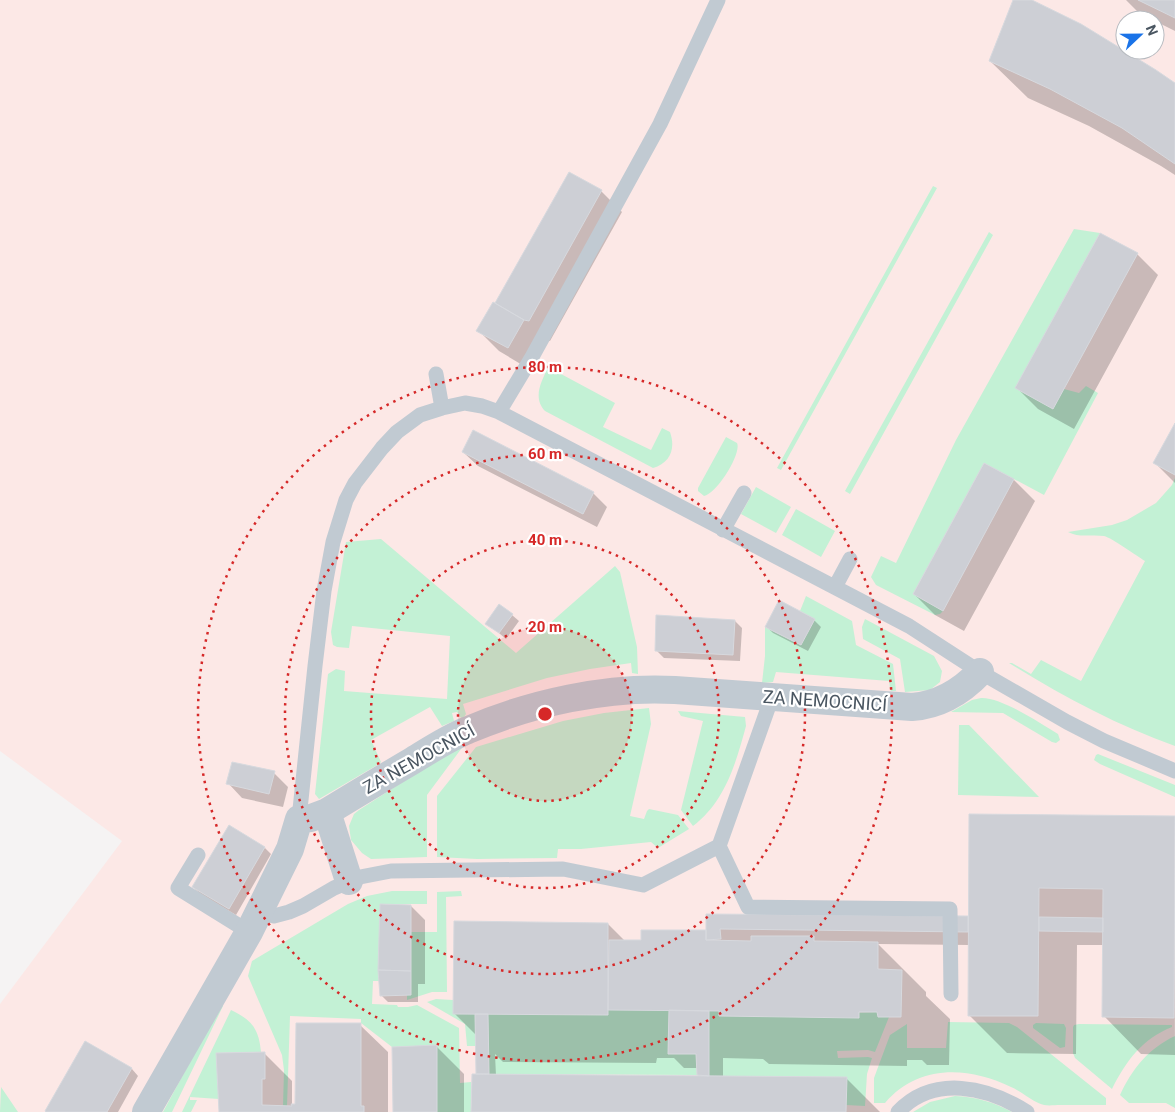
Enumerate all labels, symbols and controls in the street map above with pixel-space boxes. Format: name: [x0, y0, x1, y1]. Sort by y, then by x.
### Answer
north arrow: [1115, 10, 1165, 60]
text: N: [1143, 23, 1161, 38]
text: 80 m: [528, 358, 562, 376]
text: 60 m: [528, 445, 562, 463]
text: 40 m: [528, 531, 562, 549]
text: 20 m: [528, 618, 562, 636]
street label: ZA NEMOCNICÍ: [762, 686, 889, 715]
centre of rings: [536, 705, 554, 723]
street label: ZA NEMOCNICÍ: [359, 719, 479, 798]

